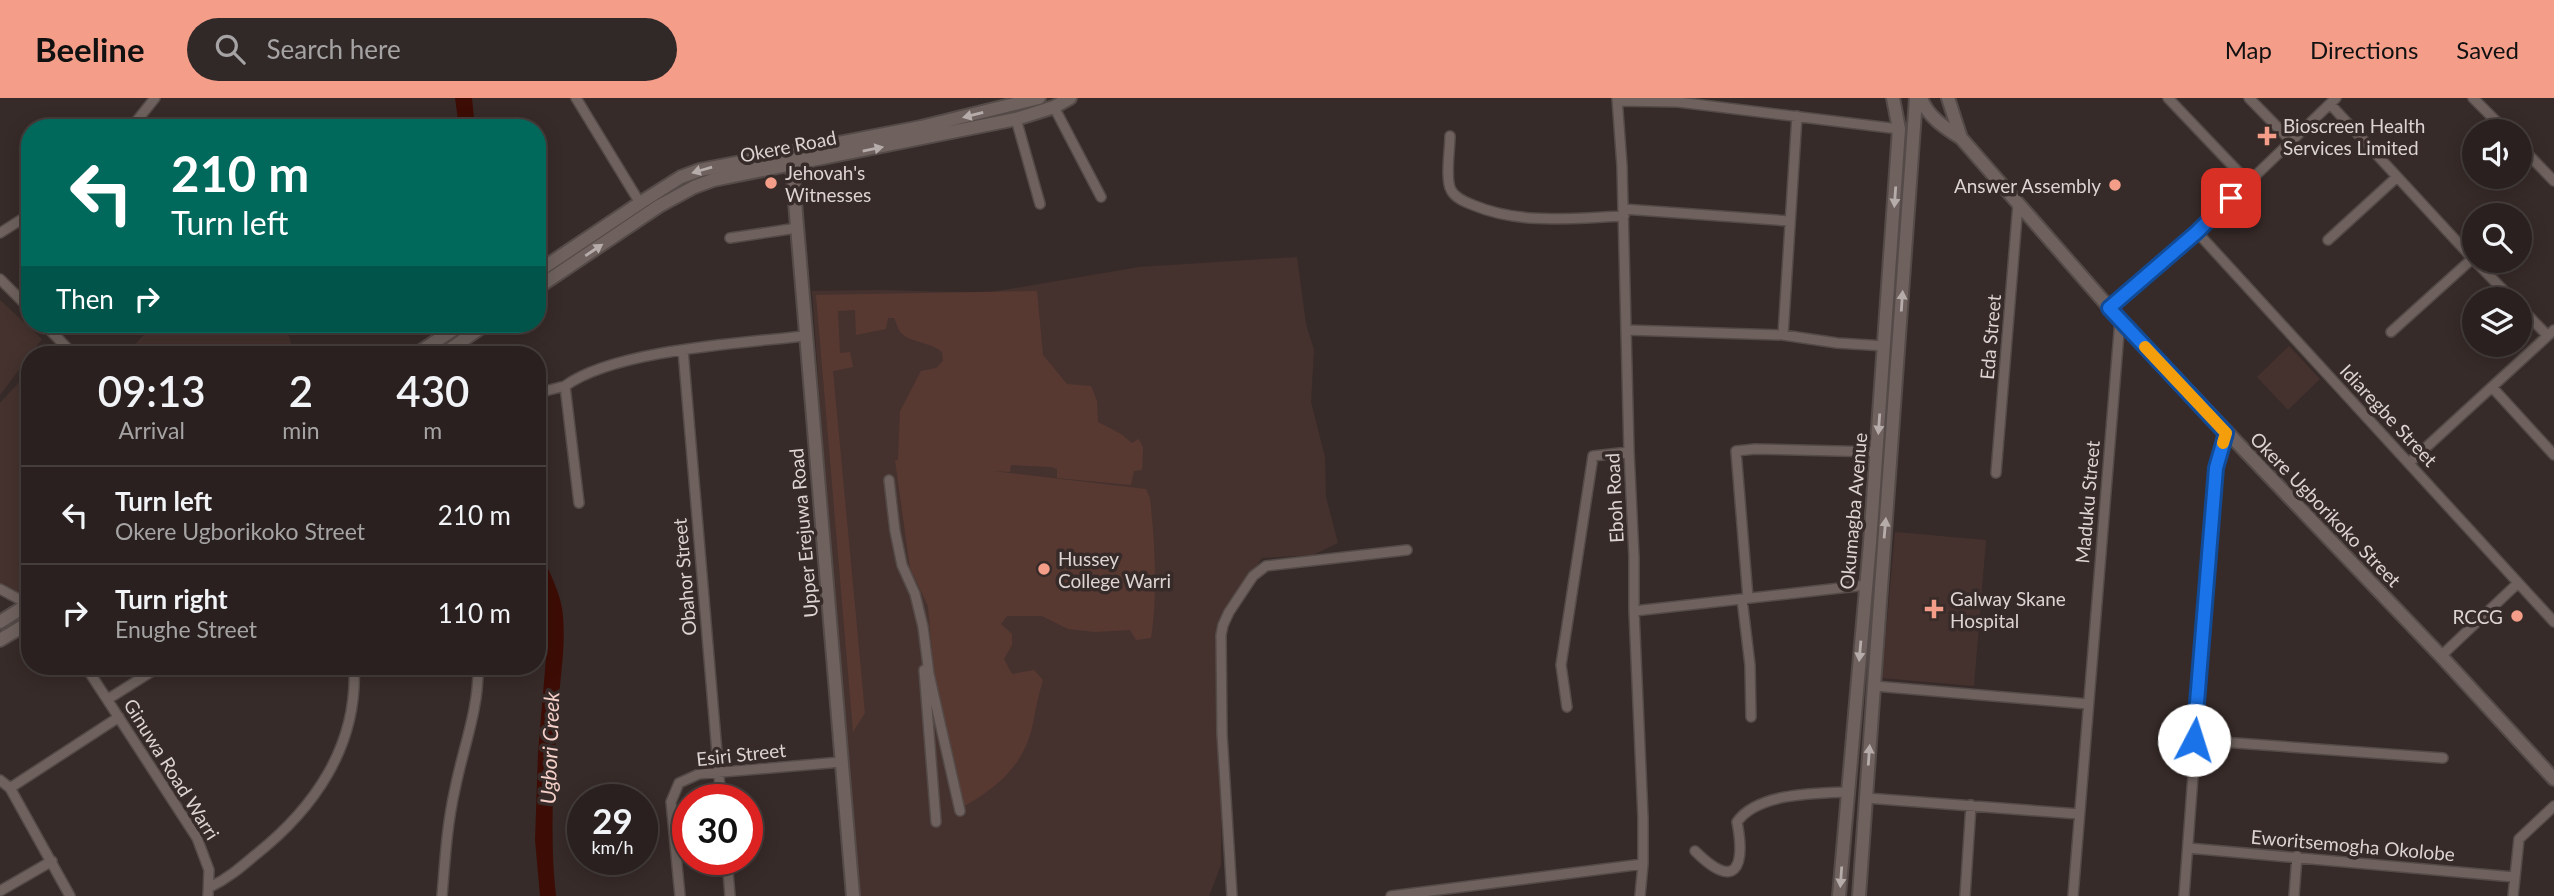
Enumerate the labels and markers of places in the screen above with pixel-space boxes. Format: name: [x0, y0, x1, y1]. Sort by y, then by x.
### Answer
place label: Bioscreen Health Services Limited: [2283, 114, 2425, 159]
marker: Bioscreen Health Services Limited: [2257, 126, 2277, 146]
place label: Jehovah's Witnesses: [785, 161, 871, 206]
pin: [2201, 168, 2261, 228]
place label: Answer Assembly: [1954, 174, 2101, 197]
marker: Jehovah's Witnesses: [763, 175, 779, 191]
marker: Answer Assembly: [2107, 177, 2123, 193]
place label: Hussey College Warri: [1058, 547, 1171, 592]
marker: Hussey College Warri: [1036, 561, 1052, 577]
place label: Galway Skane Hospital: [1950, 587, 2066, 632]
marker: Galway Skane Hospital: [1924, 599, 1944, 619]
place label: RCCG: [2452, 605, 2503, 628]
marker: RCCG: [2509, 608, 2525, 624]

